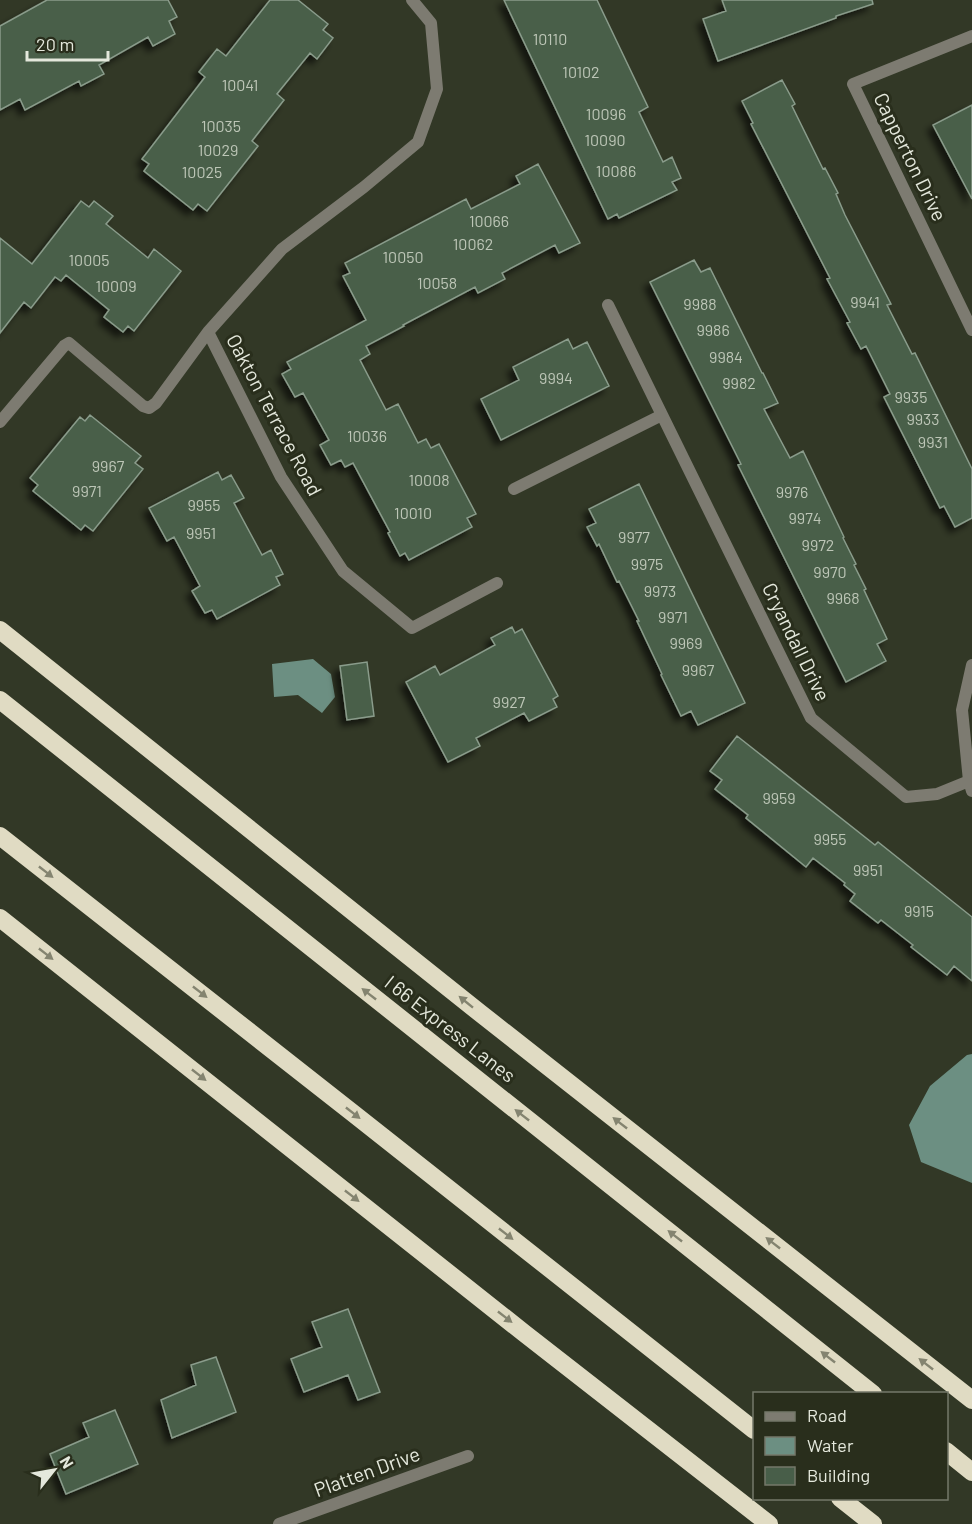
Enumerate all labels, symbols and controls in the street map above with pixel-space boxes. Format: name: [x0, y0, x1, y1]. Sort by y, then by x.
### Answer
scale bar: [27, 24, 108, 62]
house number: 10110: [533, 29, 567, 48]
text: 20 m: [36, 33, 74, 55]
house number: 10102: [562, 62, 600, 81]
house number: 10041: [222, 75, 258, 94]
street label: Capperton Drive: [870, 89, 952, 225]
house number: 10096: [586, 104, 626, 123]
house number: 10035: [201, 116, 241, 135]
house number: 10090: [584, 130, 626, 149]
house number: 10029: [198, 140, 238, 159]
house number: 10086: [596, 161, 636, 180]
house number: 10025: [182, 162, 222, 181]
house number: 10066: [469, 211, 509, 230]
house number: 10062: [453, 234, 493, 253]
house number: 10050: [383, 247, 423, 266]
house number: 10005: [69, 250, 109, 269]
house number: 10058: [417, 273, 457, 292]
house number: 10009: [95, 276, 137, 295]
house number: 9941: [850, 292, 880, 311]
house number: 9988: [683, 294, 717, 313]
house number: 9986: [696, 320, 730, 339]
street label: Oakton Terrace Road: [222, 330, 328, 500]
house number: 9984: [709, 347, 743, 366]
house number: 9994: [539, 368, 573, 387]
house number: 9982: [722, 373, 756, 392]
house number: 9935: [894, 387, 928, 406]
house number: 9933: [906, 409, 940, 428]
house number: 10036: [347, 426, 387, 445]
house number: 9931: [918, 432, 948, 451]
house number: 9967: [92, 456, 125, 475]
house number: 10008: [408, 470, 450, 489]
house number: 9971: [72, 481, 102, 500]
house number: 9976: [776, 482, 808, 501]
house number: 9955: [187, 495, 221, 514]
house number: 10010: [394, 503, 432, 522]
house number: 9974: [788, 508, 822, 527]
house number: 9951: [186, 523, 216, 542]
house number: 9977: [618, 527, 650, 546]
house number: 9972: [802, 535, 834, 554]
house number: 9975: [631, 554, 663, 573]
house number: 9970: [813, 562, 847, 581]
street label: Cryandall Drive: [758, 578, 836, 705]
house number: 9973: [644, 581, 676, 600]
house number: 9968: [826, 588, 860, 607]
house number: 9971: [658, 607, 688, 626]
house number: 9969: [669, 633, 703, 652]
house number: 9967: [682, 660, 715, 679]
house number: 9927: [493, 692, 526, 711]
house number: 9959: [762, 788, 796, 807]
house number: 9955: [813, 829, 847, 848]
house number: 9951: [853, 860, 883, 879]
one-way arrow: [38, 866, 54, 879]
house number: 9915: [904, 901, 934, 920]
one-way arrow: [38, 948, 54, 961]
street label: I 66 Express Lanes: [380, 970, 521, 1087]
one-way arrow: [192, 986, 207, 998]
one-way arrow: [361, 987, 377, 1000]
one-way arrow: [459, 996, 474, 1008]
one-way arrow: [191, 1069, 207, 1082]
one-way arrow: [345, 1106, 361, 1119]
one-way arrow: [514, 1108, 530, 1121]
one-way arrow: [612, 1117, 627, 1129]
one-way arrow: [344, 1190, 360, 1203]
one-way arrow: [498, 1227, 514, 1240]
one-way arrow: [667, 1230, 683, 1243]
one-way arrow: [765, 1237, 781, 1250]
one-way arrow: [497, 1311, 512, 1323]
one-way arrow: [820, 1352, 835, 1364]
one-way arrow: [918, 1357, 934, 1370]
legend: [753, 1392, 948, 1500]
text: Road: [807, 1404, 847, 1426]
text: Water: [807, 1434, 854, 1456]
north arrow: [24, 1440, 84, 1500]
street label: Platten Drive: [310, 1441, 423, 1501]
text: N: [56, 1453, 78, 1471]
text: Building: [807, 1464, 870, 1486]

